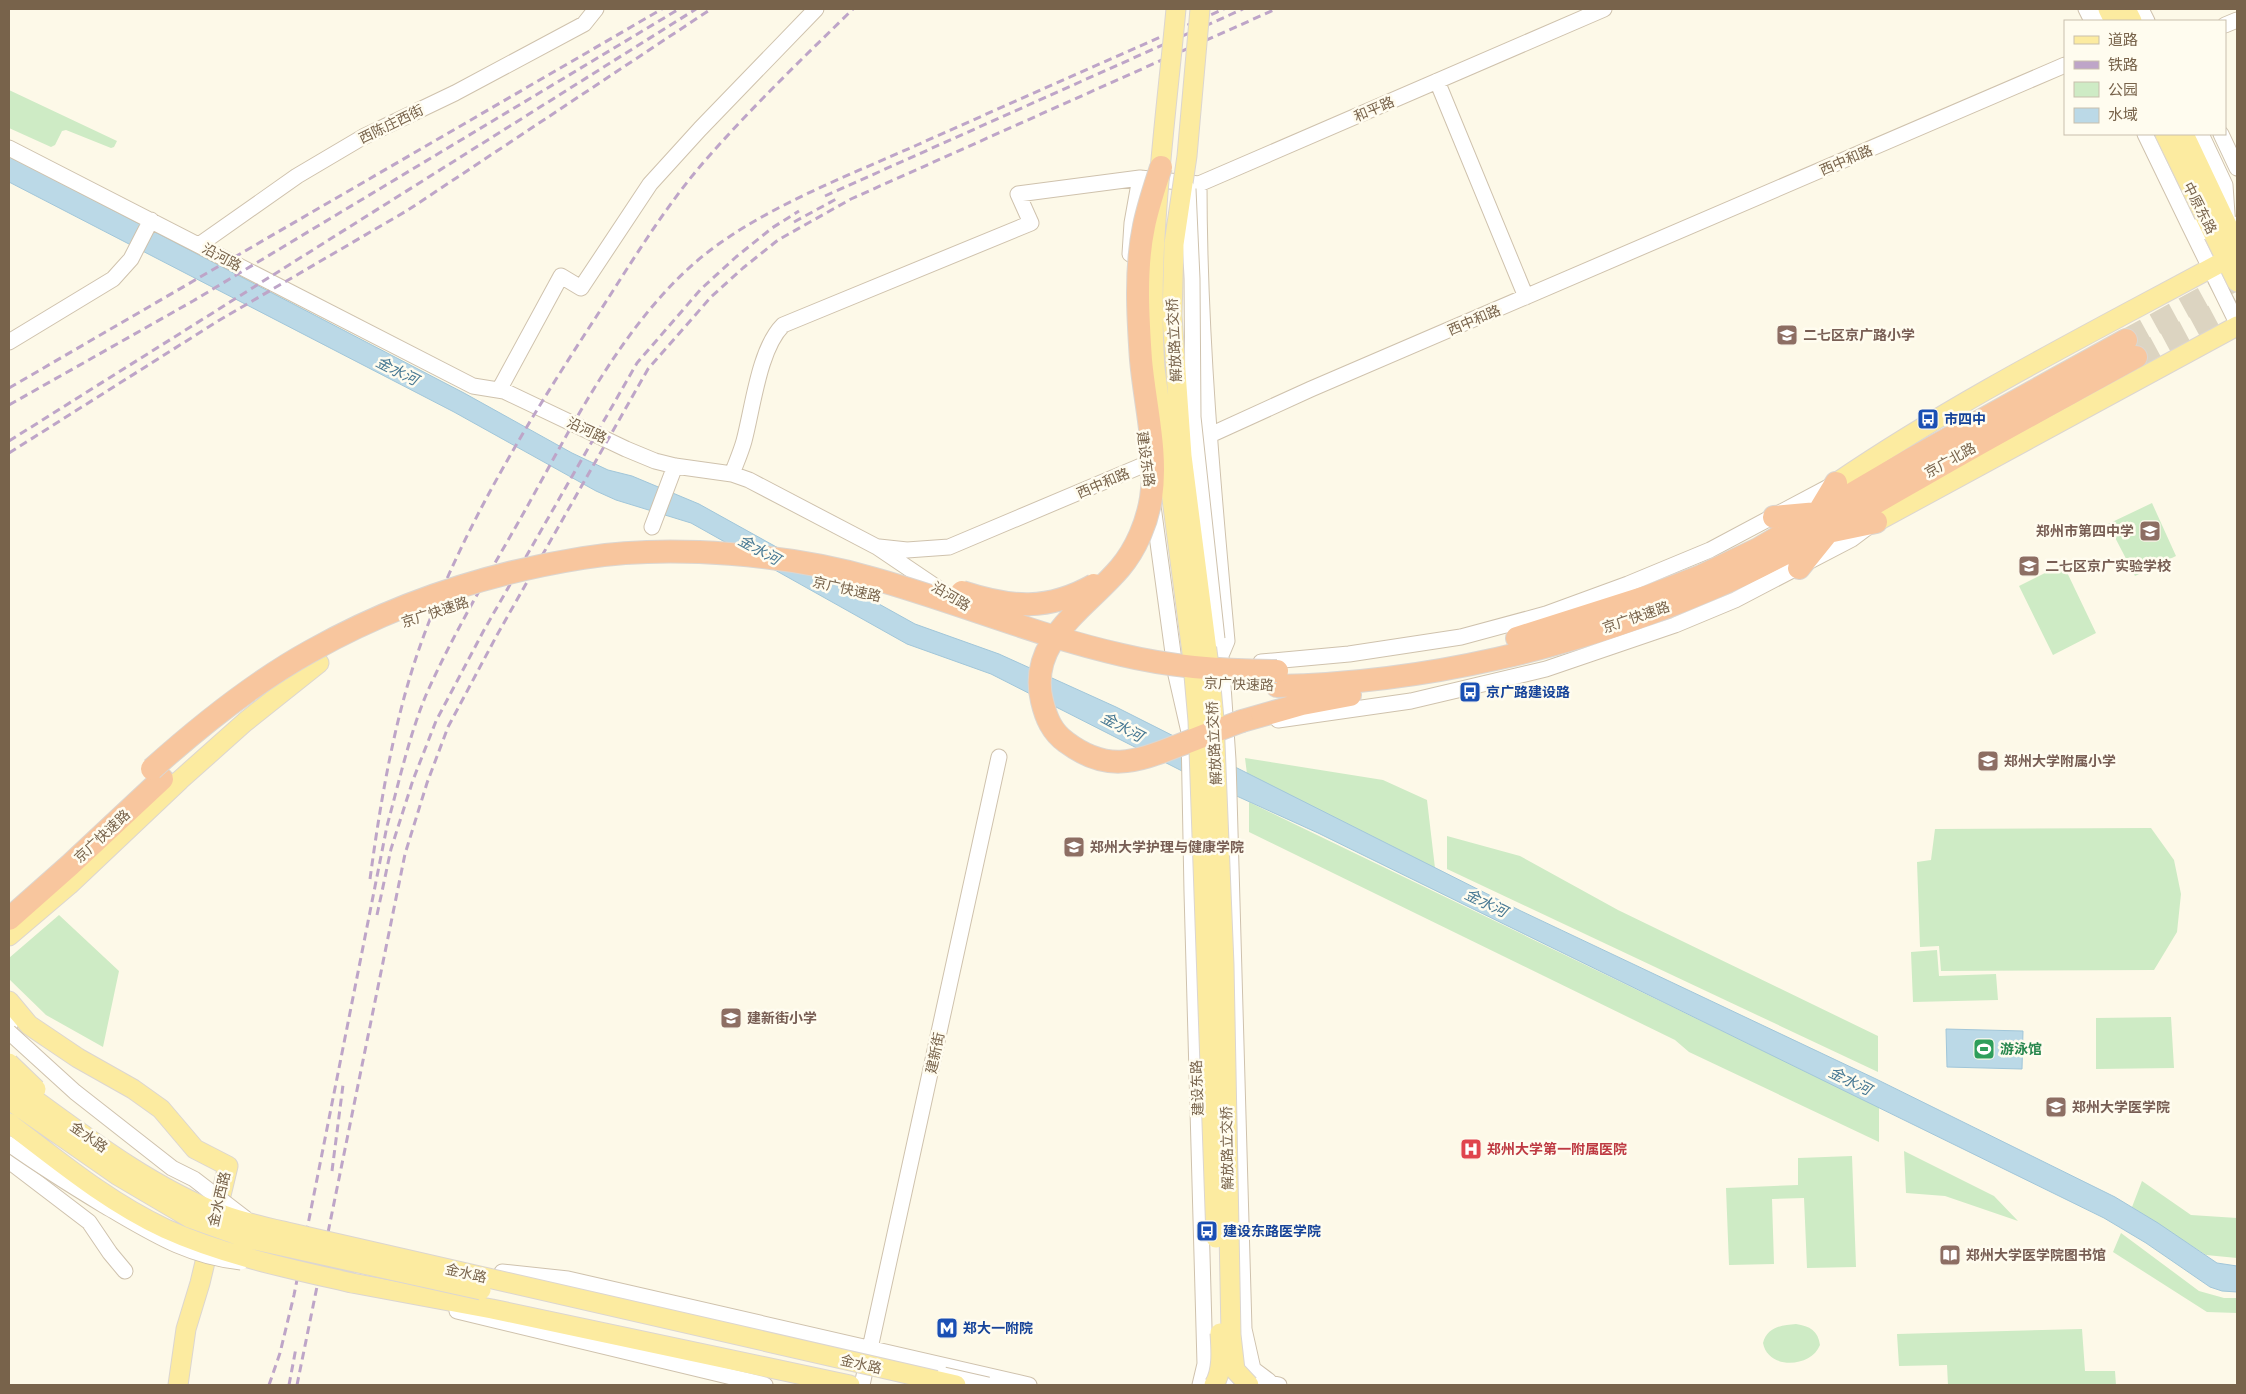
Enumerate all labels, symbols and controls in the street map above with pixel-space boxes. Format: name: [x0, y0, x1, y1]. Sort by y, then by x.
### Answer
legend: [2064, 20, 2226, 135]
text: 道路: [2108, 30, 2138, 49]
text: 铁路: [2108, 55, 2138, 74]
text: 公园: [2108, 80, 2138, 99]
street label: 和平路: [1351, 93, 1397, 125]
street label: 西陈庄西街: [356, 101, 426, 147]
text: 水域: [2108, 105, 2138, 124]
street label: 西中和路: [1817, 141, 1875, 179]
street label: 中原东路: [2179, 179, 2221, 237]
street label: 沿河路: [199, 239, 245, 275]
street label: 解放路立交桥: [1163, 298, 1185, 382]
street label: 西中和路: [1445, 301, 1503, 339]
school or university icon: 二七区京广路小学: [1775, 323, 1799, 347]
place label: 二七区京广路小学: [1803, 326, 1915, 344]
water label: 金水河: [373, 352, 424, 391]
bus stop icon: 市四中: [1916, 407, 1940, 431]
place label: 市四中: [1944, 410, 1986, 428]
street label: 沿河路: [564, 413, 610, 447]
street label: 建设东路: [1133, 430, 1159, 488]
street label: 京广北路: [1921, 439, 1979, 481]
street label: 西中和路: [1074, 464, 1132, 502]
school or university icon: 郑州市第四中学: [2138, 519, 2162, 543]
place label: 郑州市第四中学: [2036, 522, 2134, 540]
water label: 金水河: [735, 530, 786, 570]
school or university icon: 二七区京广实验学校: [2017, 554, 2041, 578]
place label: 二七区京广实验学校: [2045, 557, 2171, 575]
street label: 京广快速路: [811, 572, 883, 606]
street label: 沿河路: [928, 577, 974, 615]
street label: 京广快速路: [399, 593, 471, 631]
street label: 京广快速路: [1600, 597, 1672, 637]
street label: 京广快速路: [1204, 674, 1274, 694]
bus stop icon: 京广路建设路: [1458, 680, 1482, 704]
place label: 京广路建设路: [1486, 683, 1570, 701]
street label: 解放路立交桥: [1203, 701, 1225, 785]
water label: 金水河: [1098, 708, 1149, 747]
school or university icon: 郑州大学附属小学: [1976, 749, 2000, 773]
place label: 郑州大学附属小学: [2004, 752, 2116, 770]
street label: 京广快速路: [70, 806, 134, 866]
school or university icon: 郑州大学护理与健康学院: [1062, 835, 1086, 859]
place label: 郑州大学护理与健康学院: [1090, 838, 1244, 856]
water label: 金水河: [1462, 884, 1513, 922]
school or university icon: 建新街小学: [719, 1006, 743, 1030]
place label: 建新街小学: [747, 1009, 817, 1027]
street label: 建新街: [922, 1031, 948, 1075]
sports icon: 游泳馆: [1972, 1037, 1996, 1061]
place label: 游泳馆: [2000, 1040, 2042, 1058]
street label: 建设东路: [1187, 1060, 1207, 1116]
water label: 金水河: [1826, 1062, 1877, 1100]
school or university icon: 郑州大学医学院: [2044, 1095, 2068, 1119]
place label: 郑州大学医学院: [2072, 1098, 2170, 1116]
street label: 解放路立交桥: [1217, 1106, 1237, 1190]
street label: 金水路: [67, 1118, 111, 1156]
hospital icon: 郑州大学第一附属医院: [1459, 1137, 1483, 1161]
place label: 郑州大学第一附属医院: [1487, 1140, 1627, 1158]
street label: 金水西路: [204, 1170, 234, 1228]
bus stop icon: 建设东路医学院: [1195, 1219, 1219, 1243]
place label: 建设东路医学院: [1223, 1222, 1321, 1240]
library icon: 郑州大学医学院图书馆: [1938, 1243, 1962, 1267]
place label: 郑州大学医学院图书馆: [1966, 1246, 2106, 1264]
street label: 金水路: [444, 1260, 488, 1286]
metro station icon: 郑大一附院: [935, 1316, 959, 1340]
place label: 郑大一附院: [963, 1319, 1033, 1337]
street label: 金水路: [839, 1351, 883, 1377]

